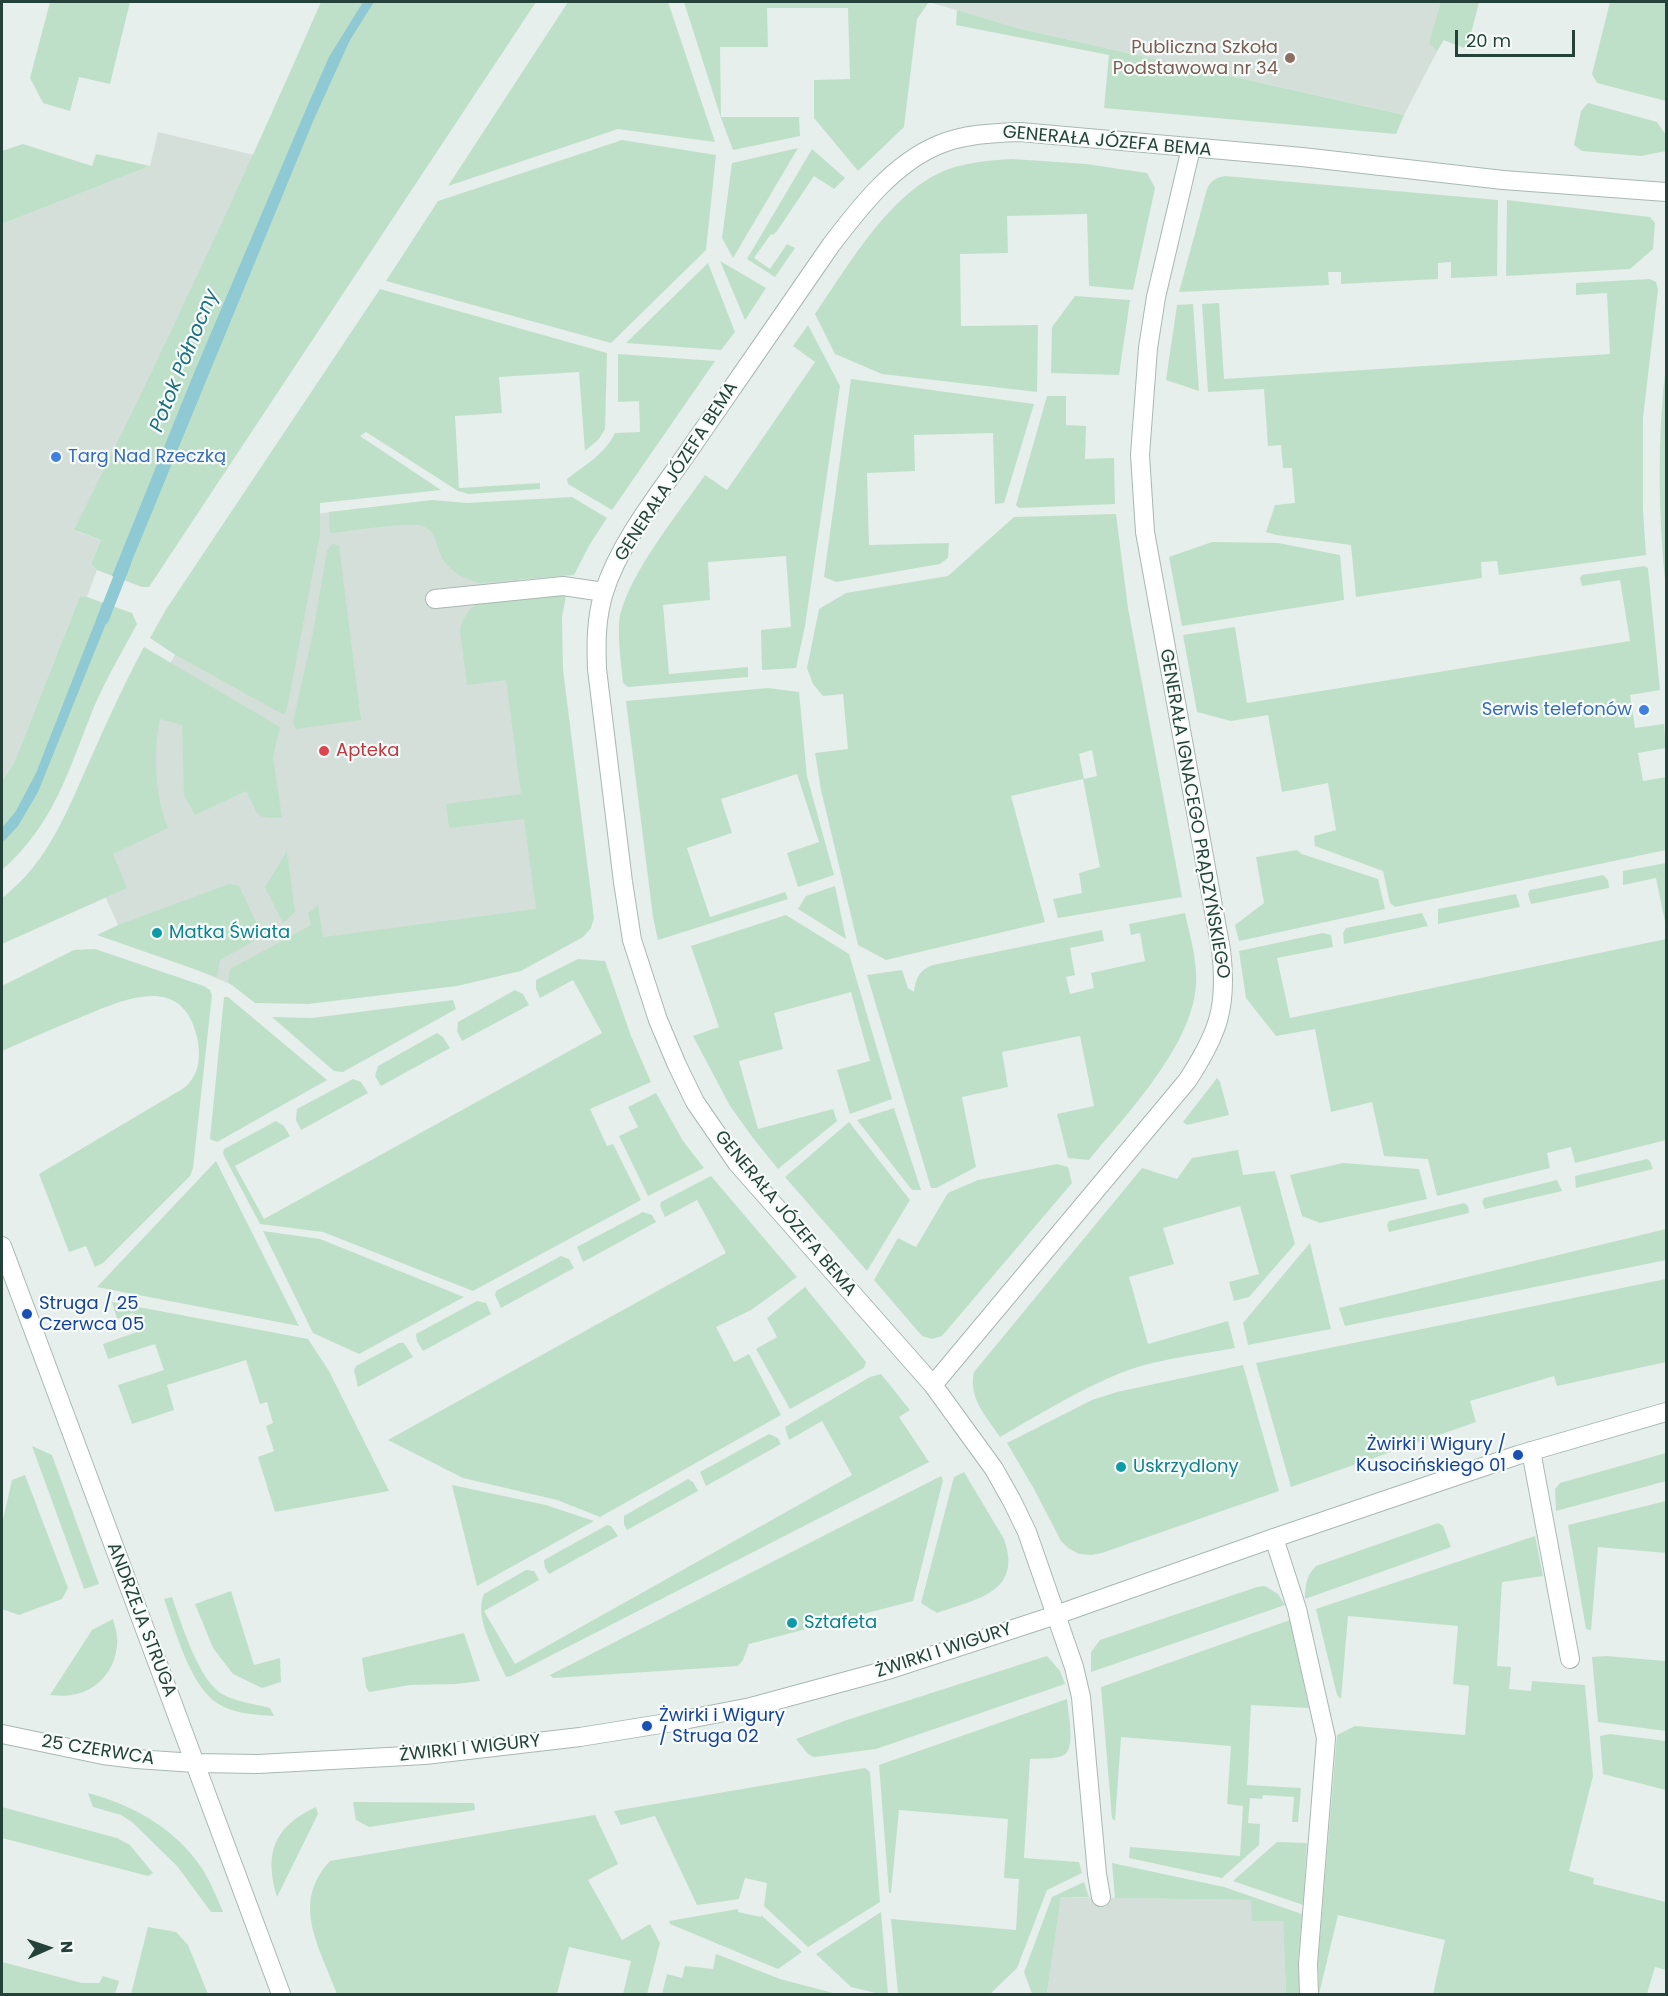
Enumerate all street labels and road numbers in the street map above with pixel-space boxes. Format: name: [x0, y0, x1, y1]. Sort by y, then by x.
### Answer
street label: GENERAŁA JÓZEFA BEMA: [1002, 122, 1212, 162]
street label: GENERAŁA JÓZEFA BEMA: [611, 378, 743, 566]
street label: GENERAŁA IGNACEGO PRĄDZYŃSKIEGO: [1154, 647, 1234, 981]
street label: GENERAŁA JÓZEFA BEMA: [709, 1127, 861, 1301]
street label: ANDRZEJA STRUGA: [102, 1540, 180, 1700]
street label: ŻWIRKI I WIGURY: [873, 1619, 1015, 1683]
street label: 25 CZERWCA: [40, 1731, 156, 1771]
street label: ŻWIRKI I WIGURY: [398, 1731, 542, 1767]

